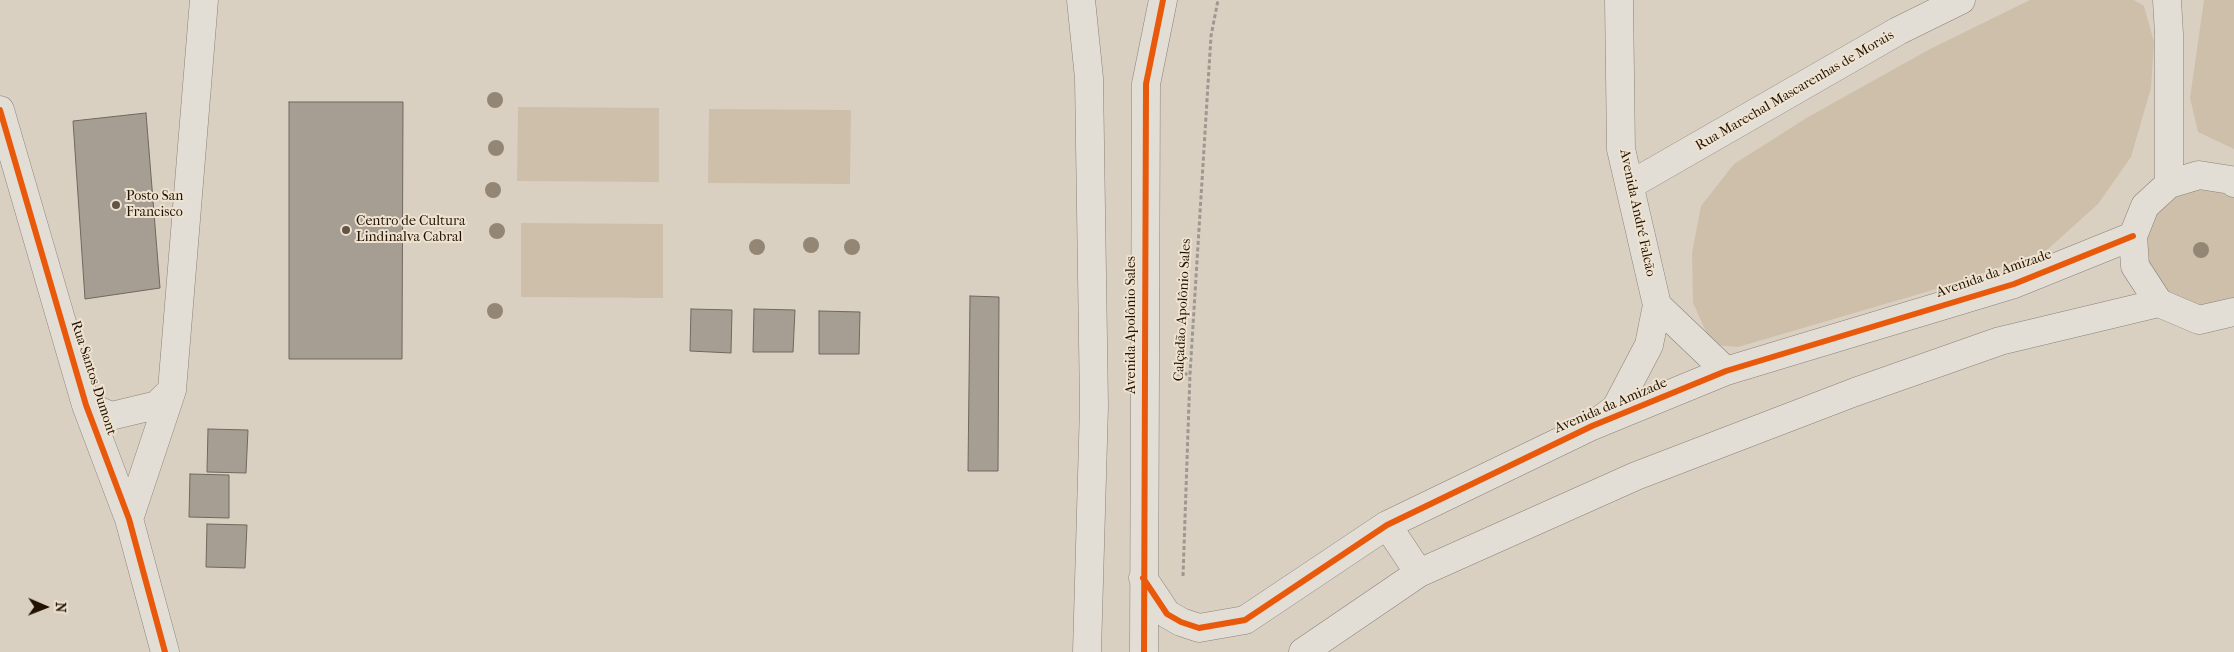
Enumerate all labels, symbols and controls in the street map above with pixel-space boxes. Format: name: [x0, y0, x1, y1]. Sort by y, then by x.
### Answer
street label: Rua Marechal Mascarenhas de Morais: [1693, 27, 1897, 155]
street label: Avenida André Falcão: [1615, 148, 1659, 278]
place label: Posto San Francisco: [126, 189, 183, 222]
marker: Posto San Francisco: [110, 199, 122, 211]
place label: Centro de Cultura Lindinalva Cabral: [356, 214, 465, 246]
marker: Centro de Cultura Lindinalva Cabral: [340, 224, 352, 236]
street label: Calçadão Apolônio Sales: [1171, 238, 1195, 382]
street label: Avenida da Amizade: [1934, 246, 2054, 302]
street label: Avenida Apolônio Sales: [1124, 256, 1140, 394]
street label: Rua Santos Dumont: [67, 319, 119, 437]
street label: Avenida da Amizade: [1552, 375, 1670, 437]
north arrow: [20, 582, 70, 632]
text: N: [52, 602, 69, 613]

